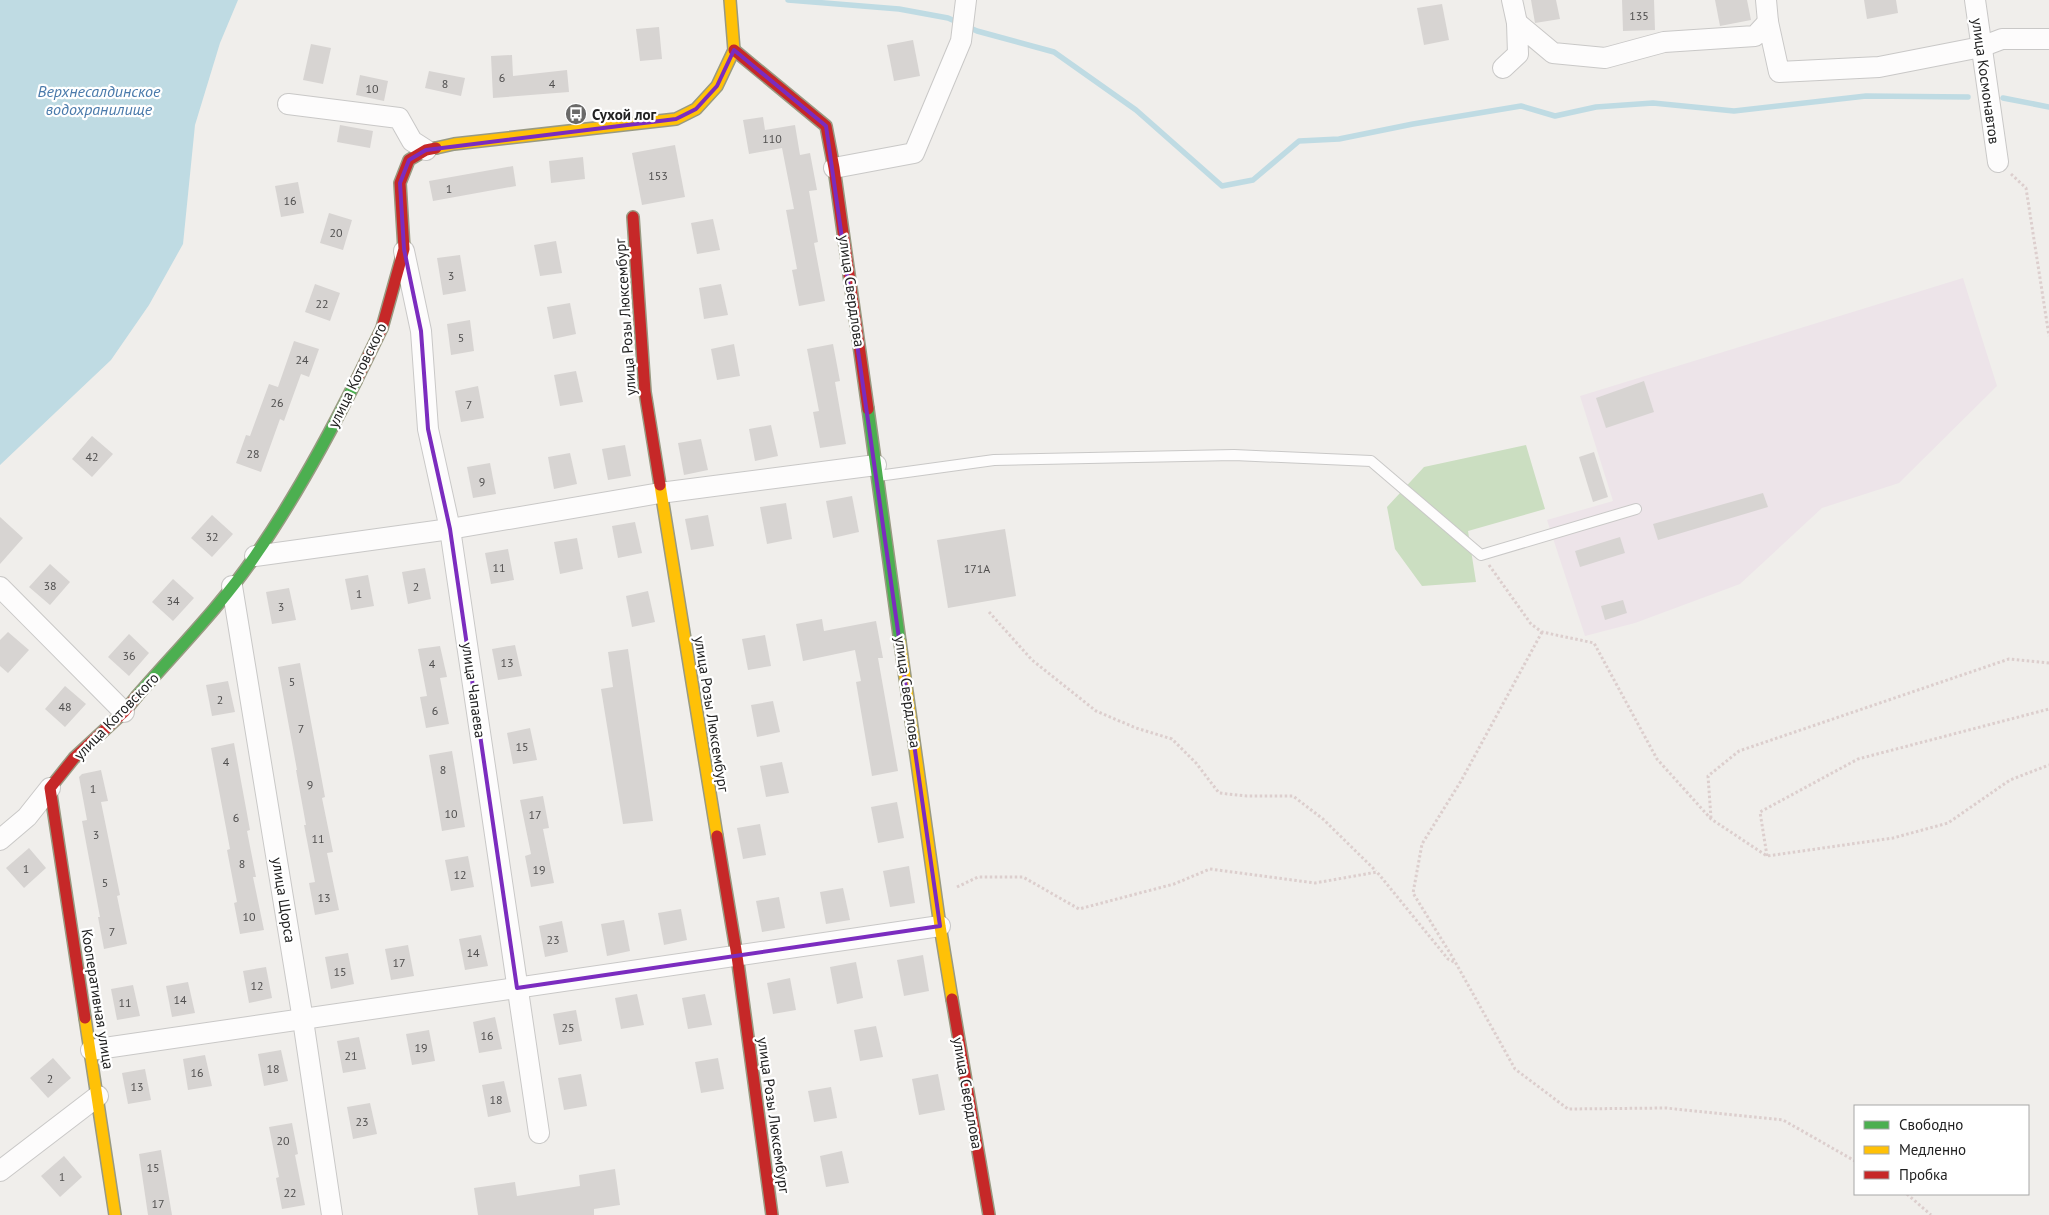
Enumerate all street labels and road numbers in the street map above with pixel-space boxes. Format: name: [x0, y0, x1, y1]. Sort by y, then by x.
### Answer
street label: улица Космонавтов: [1968, 17, 2004, 145]
street label: улица Свердлова: [835, 234, 869, 348]
street label: улица Розы Люксембург: [610, 237, 640, 396]
street label: улица Котовского: [323, 319, 391, 431]
street label: улица Розы Люксембург: [690, 635, 734, 794]
street label: улица Свердлова: [891, 635, 925, 749]
street label: улица Чапаева: [458, 641, 490, 739]
street label: улица Котовского: [69, 668, 163, 764]
street label: улица Щорса: [268, 856, 300, 944]
street label: Кооперативная улица: [78, 927, 118, 1071]
street label: улица Розы Люксембург: [754, 1036, 794, 1195]
street label: улица Свердлова: [949, 1036, 987, 1150]

